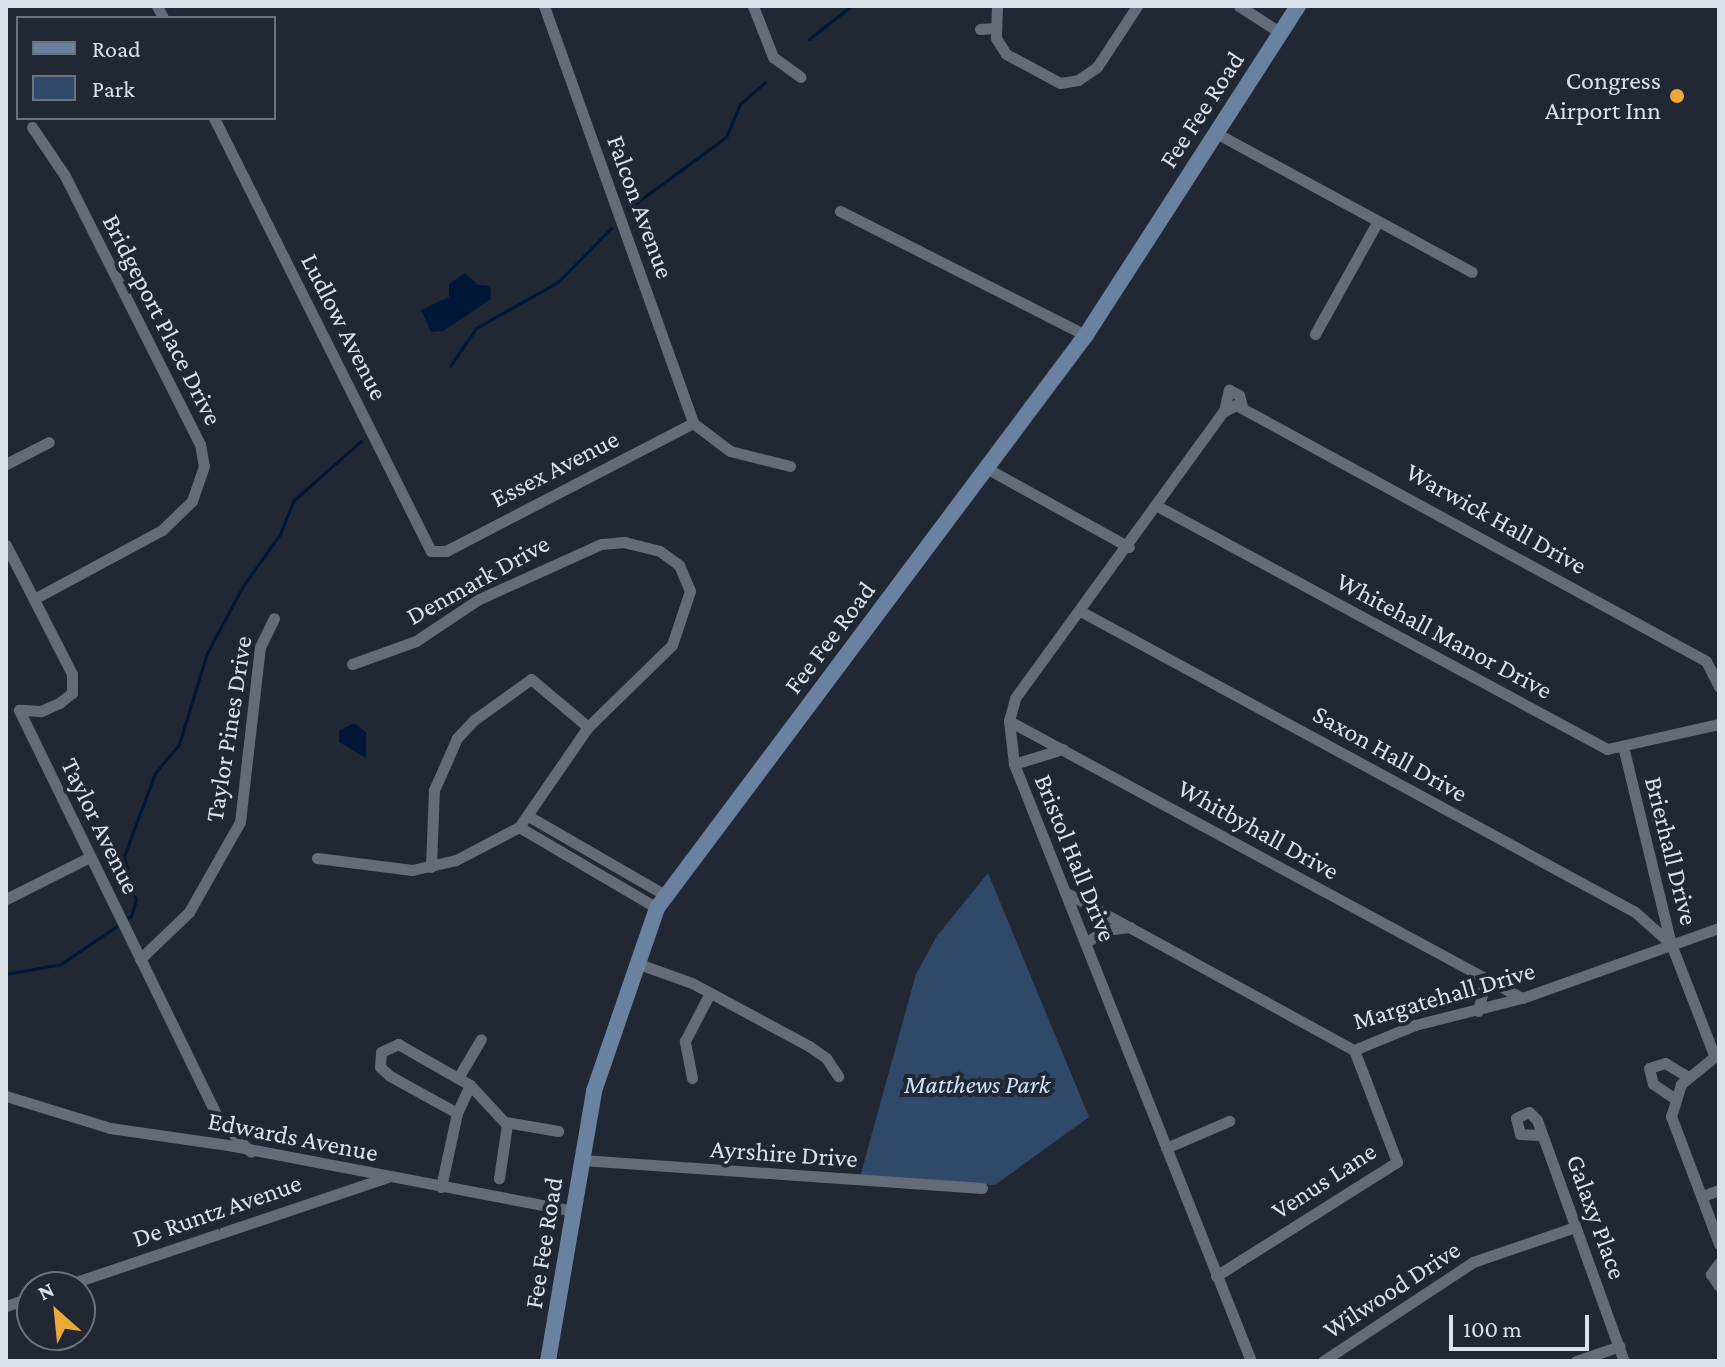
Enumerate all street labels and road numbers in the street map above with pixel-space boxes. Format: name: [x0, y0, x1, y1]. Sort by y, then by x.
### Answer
street label: Fee Fee Road: [1153, 46, 1251, 174]
street label: Falcon Avenue: [600, 131, 680, 283]
street label: Bridgeport Place Drive: [95, 209, 229, 431]
street label: Ludlow Avenue: [294, 248, 394, 406]
street label: Essex Avenue: [486, 423, 624, 515]
street label: Warwick Hall Drive: [1400, 456, 1592, 582]
street label: Denmark Drive: [401, 528, 555, 632]
street label: Whitehall Manor Drive: [1331, 566, 1557, 706]
street label: Fee Fee Road: [778, 576, 882, 700]
street label: Taylor Pines Drive: [199, 634, 259, 824]
street label: Saxon Hall Drive: [1307, 699, 1473, 809]
street label: Taylor Avenue: [54, 753, 146, 899]
street label: Bristol Hall Drive: [1027, 770, 1123, 946]
street label: Whitbyhall Drive: [1172, 773, 1344, 887]
street label: Brierhall Drive: [1637, 774, 1705, 928]
street label: Margatehall Drive: [1349, 955, 1539, 1037]
street label: Edwards Avenue: [205, 1105, 381, 1169]
street label: Ayrshire Drive: [709, 1133, 859, 1175]
street label: Venus Lane: [1266, 1136, 1382, 1226]
street label: Galaxy Place: [1559, 1151, 1633, 1283]
street label: De Runtz Avenue: [129, 1168, 305, 1254]
street label: Fee Fee Road: [518, 1175, 570, 1311]
street label: Wilwood Drive: [1318, 1234, 1466, 1346]

